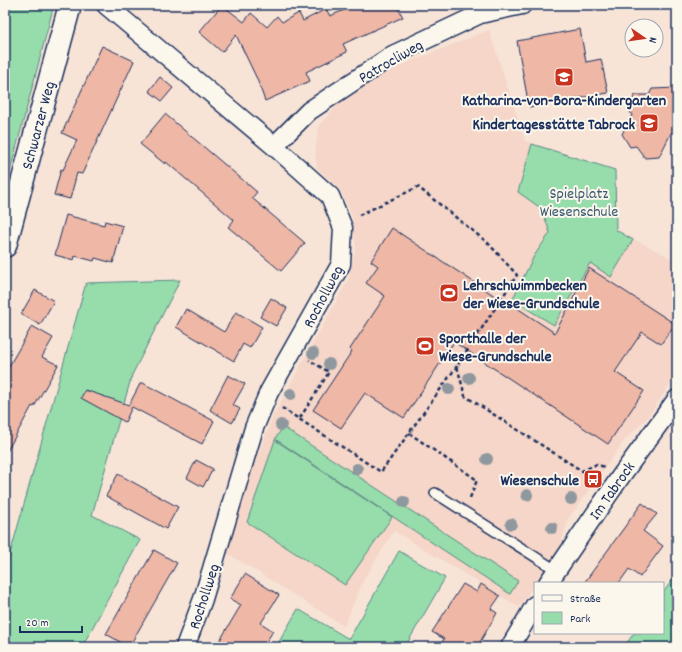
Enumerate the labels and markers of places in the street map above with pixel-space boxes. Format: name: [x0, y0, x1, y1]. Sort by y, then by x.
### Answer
school or university icon: Katharina-von-Bora-Kindergarten: [553, 66, 575, 88]
place label: Katharina-von-Bora-Kindergarten: [462, 90, 666, 113]
school or university icon: Kindertagesstätte Tabrock: [638, 112, 660, 134]
place label: Kindertagesstätte Tabrock: [473, 114, 635, 137]
place label: Lehrschwimmbecken der Wiese-Grundschule: [463, 275, 600, 316]
sports icon: Lehrschwimmbecken der Wiese-Grundschule: [438, 282, 460, 304]
place label: Sporthalle der Wiese-Grundschule: [439, 328, 551, 369]
sports icon: Sporthalle der Wiese-Grundschule: [414, 335, 436, 357]
bus stop icon: Wiesenschule: [582, 468, 604, 490]
place label: Wiesenschule: [500, 470, 579, 493]

